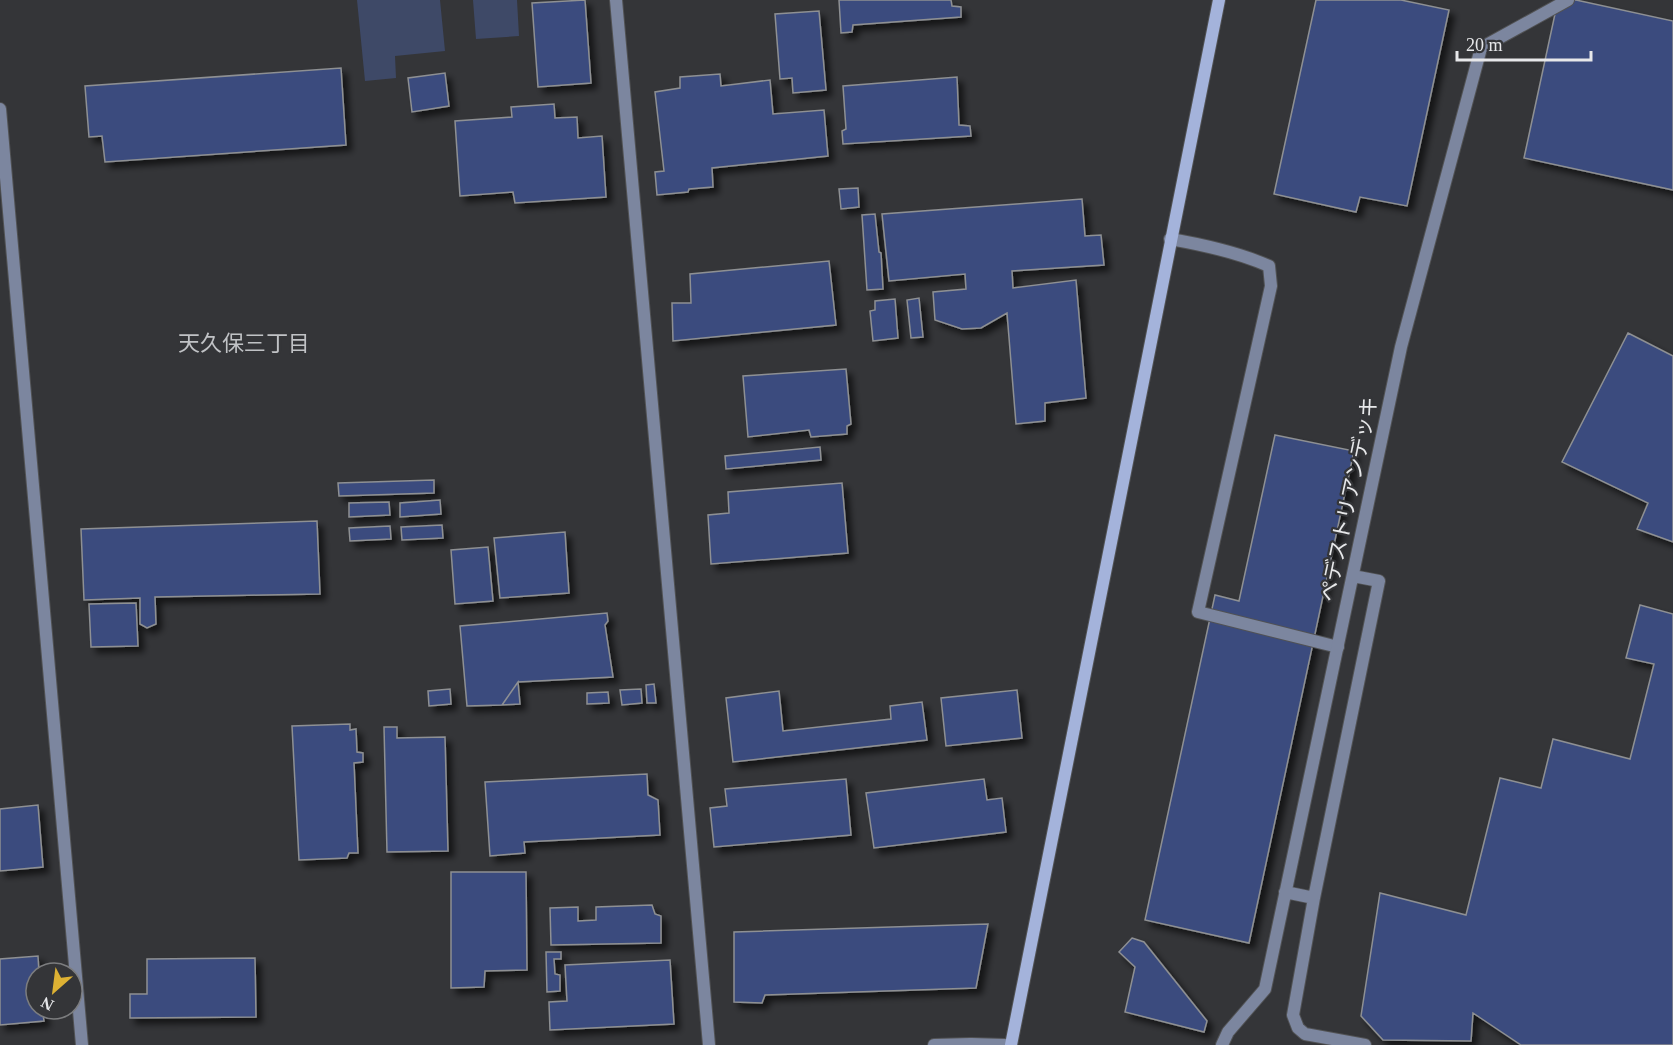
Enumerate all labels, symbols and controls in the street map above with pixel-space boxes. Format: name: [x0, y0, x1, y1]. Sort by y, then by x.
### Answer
scale bar: [1457, 24, 1590, 62]
text: 20 m: [1466, 35, 1503, 55]
district label: 天久保三丁目: [178, 331, 310, 356]
street label: ペデストリアンデッキ: [1316, 394, 1382, 604]
north arrow: [24, 961, 84, 1021]
text: N: [38, 993, 56, 1014]

